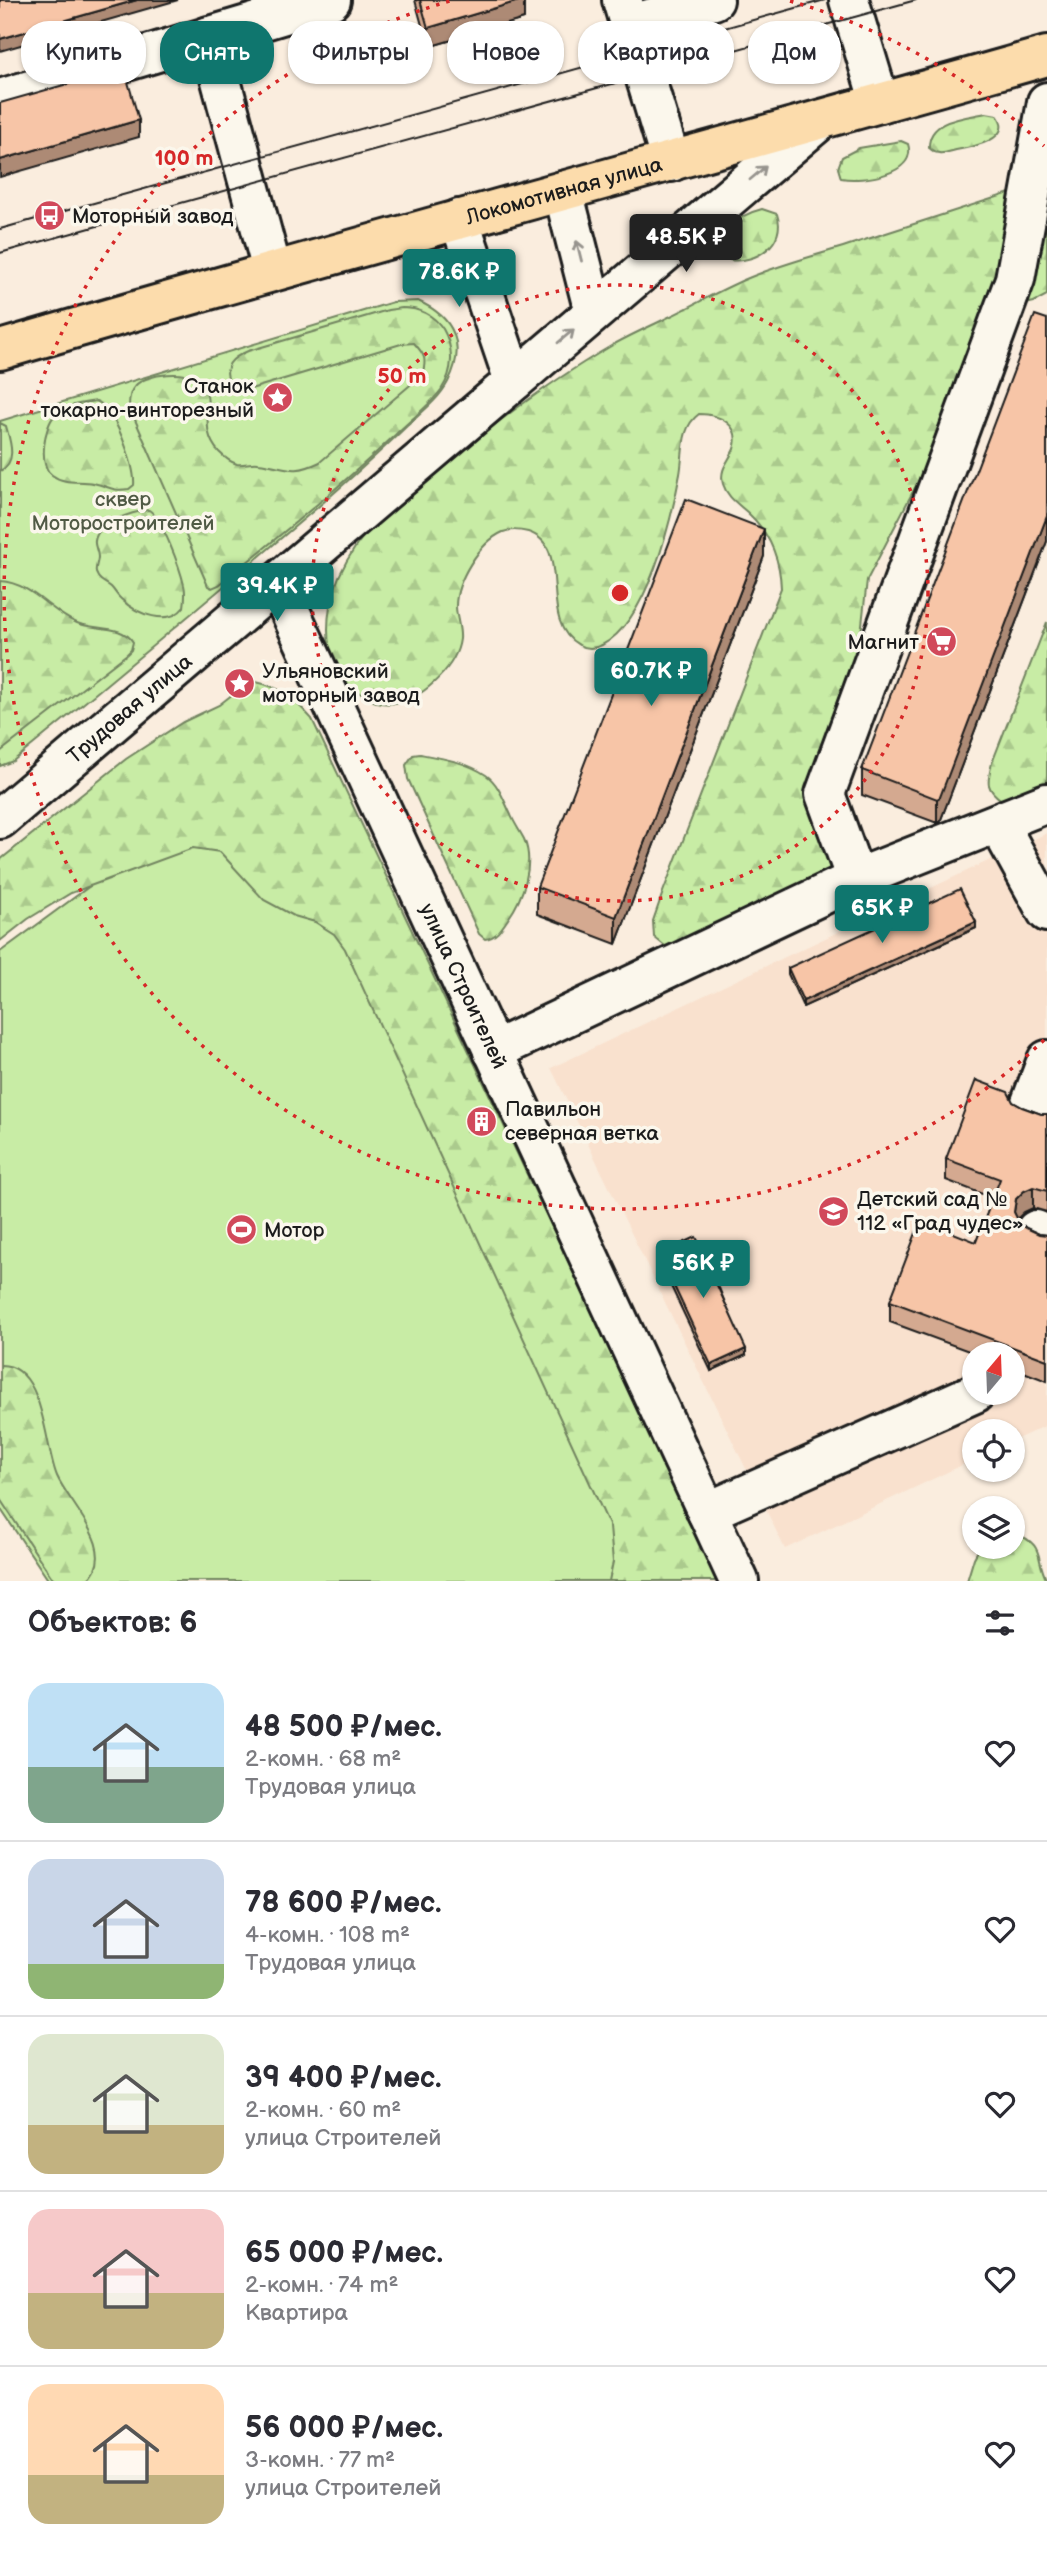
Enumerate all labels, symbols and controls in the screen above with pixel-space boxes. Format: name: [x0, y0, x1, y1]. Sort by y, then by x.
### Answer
chip: Купить: [21, 21, 146, 84]
chip: Снять: [160, 21, 274, 84]
chip: Фильтры: [288, 21, 433, 84]
chip: Новое: [447, 21, 564, 84]
chip: Квартира: [578, 21, 734, 84]
chip: Дом: [748, 21, 841, 84]
text: 100 m: [155, 146, 213, 171]
street label: Локомотивная улица: [462, 151, 665, 230]
one-way arrow: [749, 165, 767, 181]
bus stop icon: Моторный завод: [32, 199, 66, 233]
place label: Моторный завод: [72, 204, 234, 229]
pin: 48.5K ₽: [621, 215, 751, 274]
text: 48.5K ₽: [646, 223, 726, 251]
one-way arrow: [572, 241, 585, 263]
pin: 78.6K ₽: [394, 250, 524, 309]
text: 78.6K ₽: [419, 258, 499, 286]
one-way arrow: [557, 328, 575, 344]
text: 50 m: [378, 364, 426, 389]
place label: Станок токарно-винторезный: [41, 374, 254, 423]
place icon: Станок токарно-винторезный: [260, 381, 294, 415]
park label: сквер Моторостроителей: [32, 487, 214, 536]
pin: 39.4K ₽: [212, 564, 342, 623]
text: 39.4K ₽: [237, 572, 317, 600]
centre of rings: [608, 581, 632, 605]
supermarket icon: Магнит: [925, 625, 959, 659]
place label: Магнит: [847, 630, 919, 655]
street label: Трудовая улица: [62, 648, 197, 769]
pin: 60.7K ₽: [586, 648, 716, 708]
text: 60.7K ₽: [610, 657, 692, 685]
place label: Ульяновский моторный завод: [262, 659, 420, 708]
place icon: Ульяновский моторный завод: [222, 666, 256, 700]
pin: 65K ₽: [833, 886, 931, 945]
text: 65K ₽: [851, 894, 913, 922]
street label: улица Строителей: [414, 899, 513, 1073]
place label: Павильон северная ветка: [505, 1097, 659, 1146]
building icon: Павильон северная ветка: [465, 1104, 499, 1138]
place label: Детский сад № 112 «Град чудес»: [857, 1187, 1024, 1236]
school or university icon: Детский сад № 112 «Град чудес»: [817, 1194, 851, 1228]
sports icon: Мотор: [224, 1213, 258, 1247]
place label: Мотор: [264, 1218, 324, 1243]
pin: 56K ₽: [654, 1240, 752, 1300]
text: 56K ₽: [672, 1249, 734, 1277]
north arrow: [962, 1342, 1026, 1405]
map controls: [962, 1342, 1025, 1559]
button: locate: [962, 1419, 1025, 1482]
button: layers: [962, 1496, 1025, 1559]
icon: filters: [981, 1604, 1019, 1642]
text: Объектов: 6: [28, 1605, 197, 1641]
text: 48 500 ₽/мес.: [245, 1709, 442, 1745]
icon: home: [84, 1711, 168, 1795]
icon: heart: [981, 1734, 1019, 1772]
text: 2-комн. · 68 m²: [245, 1745, 401, 1773]
text: Трудовая улица: [245, 1773, 416, 1801]
text: 78 600 ₽/мес.: [245, 1885, 442, 1921]
icon: home: [84, 1887, 168, 1971]
icon: heart: [981, 1910, 1019, 1948]
text: 4-комн. · 108 m²: [245, 1921, 410, 1949]
text: Трудовая улица: [245, 1949, 416, 1977]
text: 39 400 ₽/мес.: [245, 2060, 442, 2096]
icon: home: [84, 2062, 168, 2146]
icon: heart: [981, 2085, 1019, 2123]
text: 2-комн. · 60 m²: [245, 2096, 401, 2124]
text: улица Строителей: [245, 2124, 441, 2152]
text: 65 000 ₽/мес.: [245, 2235, 443, 2271]
icon: home: [84, 2237, 168, 2321]
icon: heart: [981, 2260, 1019, 2298]
text: 2-комн. · 74 m²: [245, 2271, 398, 2299]
text: Квартира: [245, 2299, 348, 2327]
text: 56 000 ₽/мес.: [245, 2410, 443, 2446]
icon: home: [84, 2412, 168, 2496]
icon: heart: [981, 2435, 1019, 2473]
text: 3-комн. · 77 m²: [245, 2446, 395, 2474]
text: улица Строителей: [245, 2474, 441, 2502]

